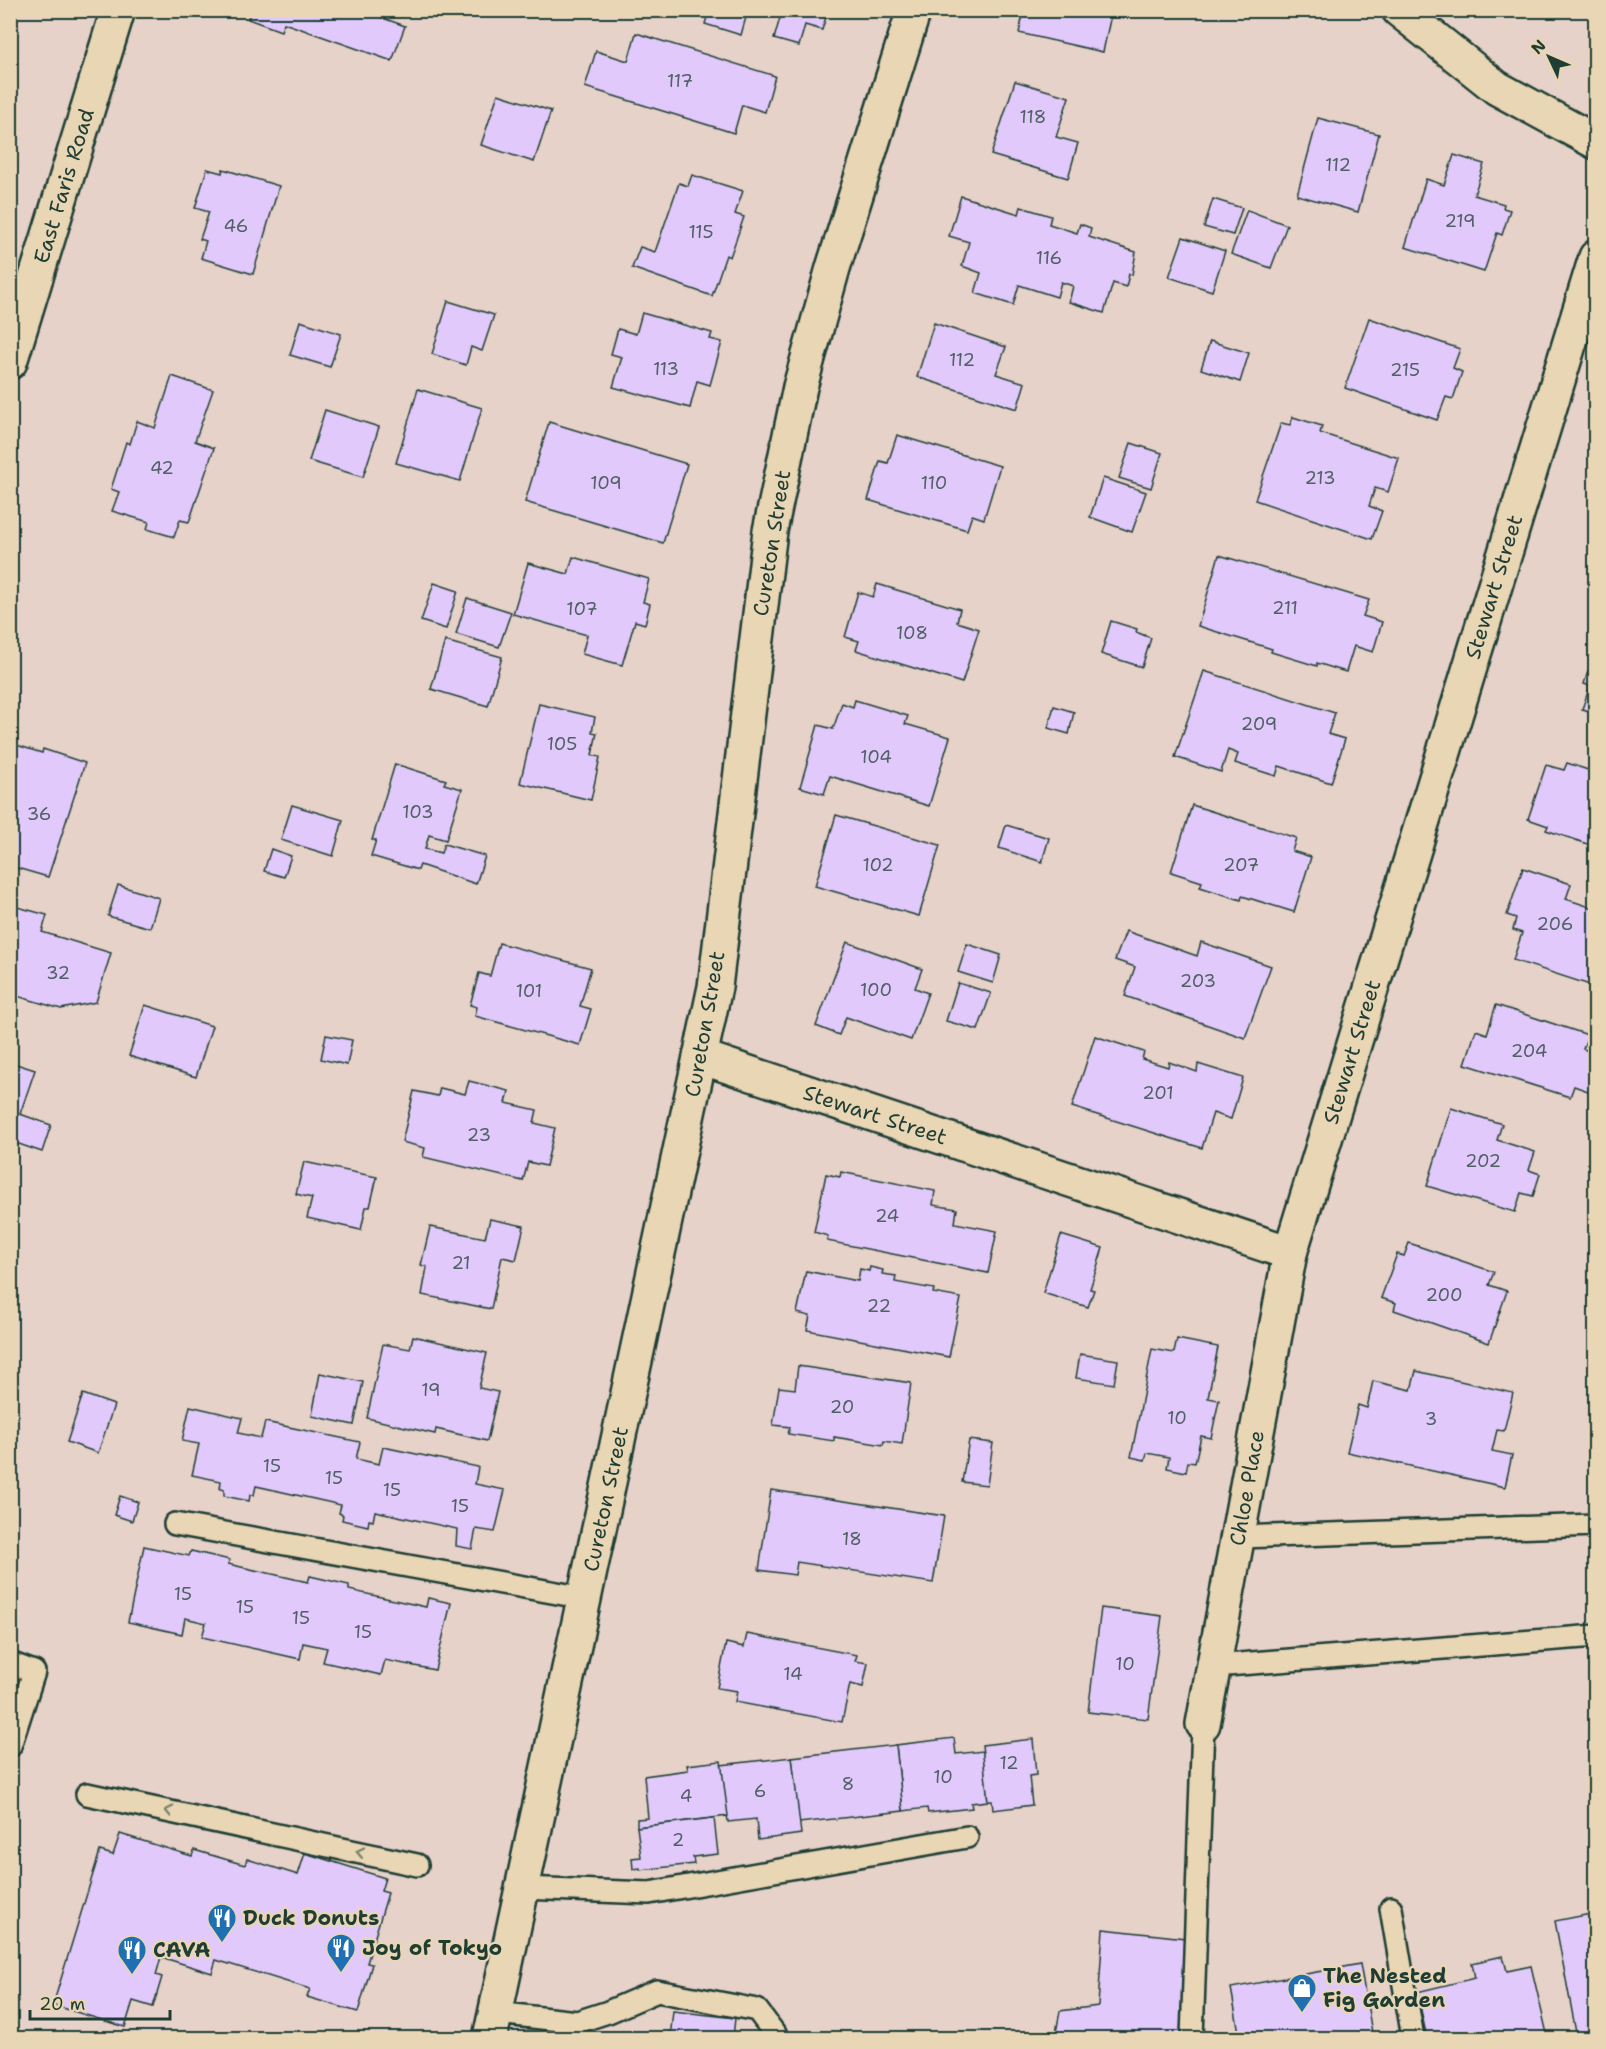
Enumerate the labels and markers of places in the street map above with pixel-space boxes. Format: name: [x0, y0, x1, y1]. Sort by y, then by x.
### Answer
restaurant icon: Duck Donuts: [206, 1902, 238, 1944]
place label: Duck Donuts: [243, 1904, 379, 1932]
restaurant icon: Joy of Tokyo: [325, 1932, 357, 1974]
restaurant icon: CAVA: [116, 1934, 148, 1976]
place label: Joy of Tokyo: [362, 1934, 502, 1962]
place label: CAVA: [153, 1936, 210, 1964]
place label: The Nested Fig Garden: [1323, 1962, 1447, 2014]
shop icon: The Nested Fig Garden: [1286, 1972, 1318, 2014]

